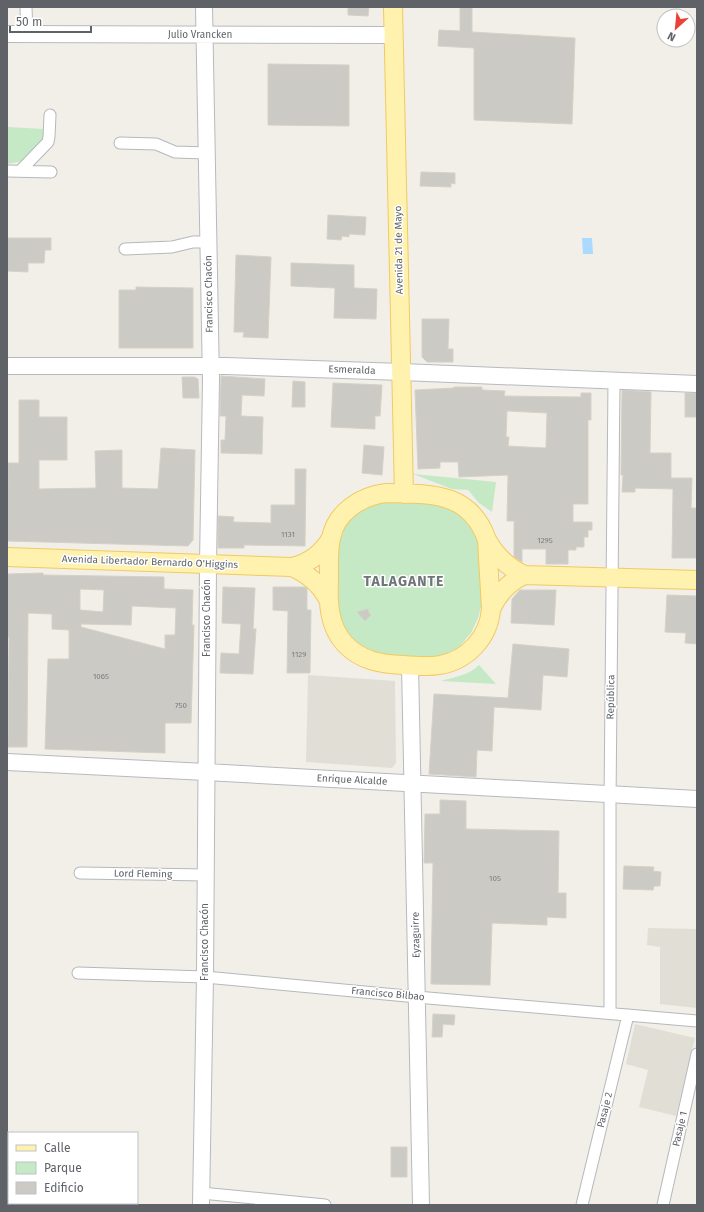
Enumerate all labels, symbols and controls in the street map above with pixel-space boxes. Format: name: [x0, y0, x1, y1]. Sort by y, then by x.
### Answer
scale bar: [10, 8, 91, 34]
north arrow: [656, 8, 696, 48]
text: 50 m: [16, 15, 42, 29]
street label: Julio Vrancken: [168, 29, 232, 41]
text: N: [665, 29, 678, 44]
street label: Avenida 21 de Mayo: [392, 206, 406, 294]
street label: Francisco Chacón: [202, 255, 216, 333]
street label: Esmeralda: [328, 363, 376, 377]
house number: 1131: [281, 530, 295, 539]
house number: 1295: [537, 536, 553, 545]
street label: Avenida Libertador Bernardo O'Higgins: [62, 553, 239, 571]
district label: TALAGANTE: [364, 573, 444, 590]
street label: Francisco Chacón: [201, 579, 213, 657]
house number: 1129: [292, 650, 306, 659]
house number: 1065: [93, 672, 109, 681]
street label: República: [604, 674, 617, 720]
house number: 750: [175, 701, 187, 710]
street label: Enrique Alcalde: [316, 772, 388, 788]
street label: Lord Fleming: [114, 867, 173, 881]
house number: 105: [489, 874, 501, 883]
street label: Francisco Chacón: [199, 903, 211, 981]
street label: Eyzaguirre: [410, 912, 422, 958]
street label: Francisco Bilbao: [351, 985, 425, 1003]
street label: Pasaje 2: [595, 1091, 615, 1129]
street label: Pasaje 1: [670, 1110, 690, 1148]
legend: [8, 1132, 138, 1204]
text: Calle: [44, 1141, 71, 1155]
text: Parque: [44, 1161, 82, 1175]
text: Edificio: [44, 1181, 84, 1195]

